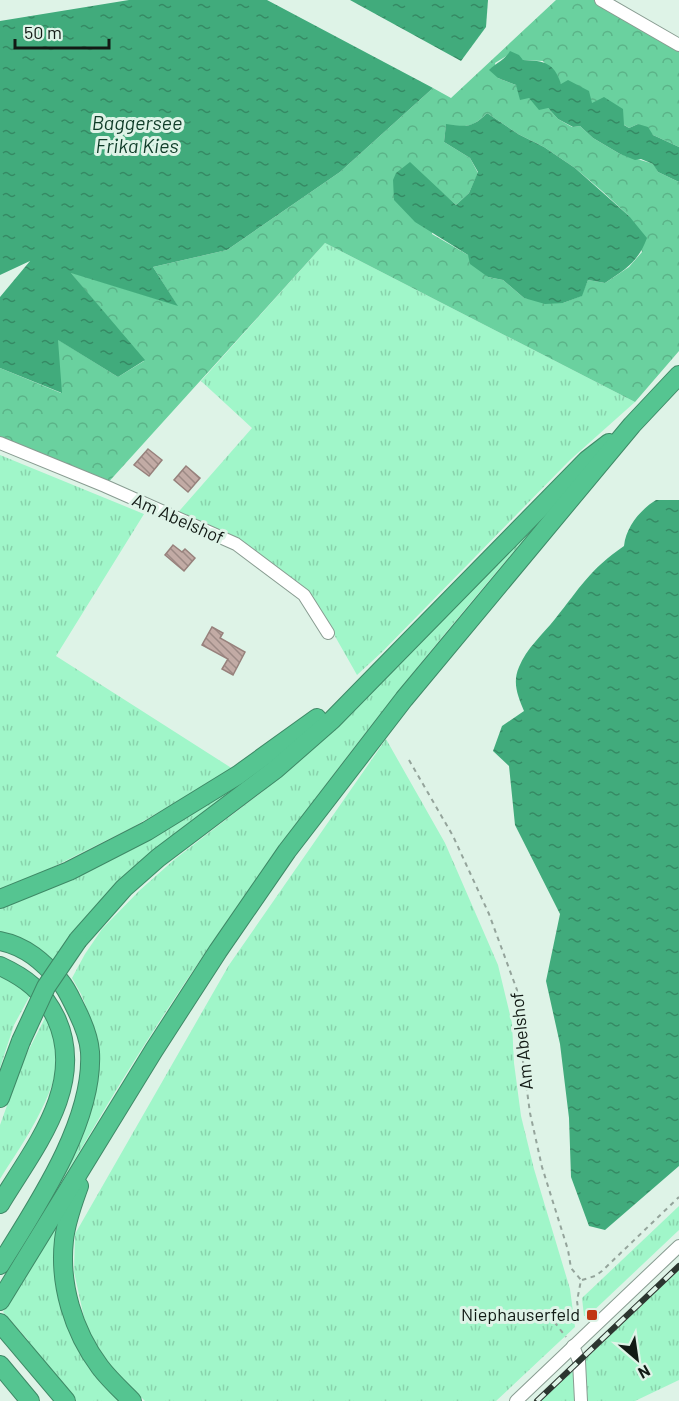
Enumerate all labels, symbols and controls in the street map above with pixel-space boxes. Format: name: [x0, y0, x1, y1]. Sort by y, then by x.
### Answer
scale bar: [15, 12, 110, 50]
text: 50 m: [24, 21, 62, 43]
water label: Baggersee Frika Kies: [92, 110, 182, 157]
street label: Am Abelshof: [129, 488, 228, 548]
street label: Am Abelshof: [505, 991, 537, 1091]
place label: Niephauserfeld: [461, 1303, 580, 1325]
marker: Niephauserfeld: [585, 1308, 599, 1322]
north arrow: [607, 1329, 667, 1389]
text: N: [635, 1362, 654, 1383]

